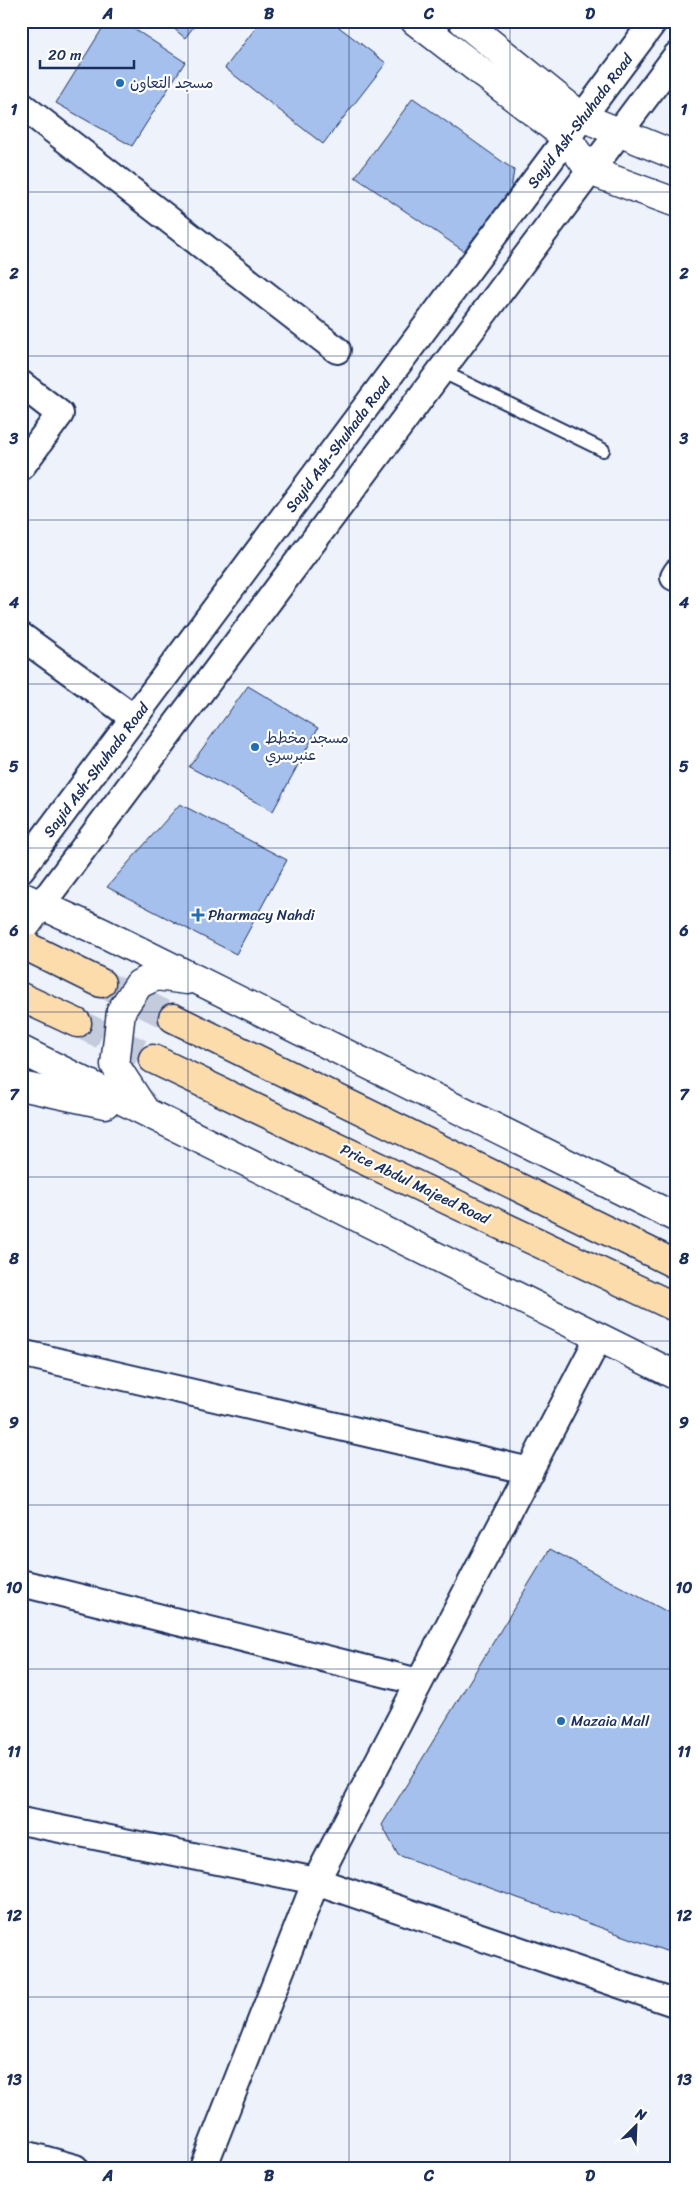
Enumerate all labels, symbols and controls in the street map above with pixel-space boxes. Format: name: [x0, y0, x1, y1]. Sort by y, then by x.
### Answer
text: A: [102, 0, 113, 28]
text: B: [264, 0, 275, 28]
text: C: [423, 0, 435, 28]
text: D: [585, 0, 595, 28]
scale bar: [40, 38, 134, 70]
text: 20 m: [48, 42, 82, 68]
street label: Sayid Ash-Shuhada Road: [520, 47, 640, 194]
place label: مسجد التعاون: [130, 70, 213, 96]
marker: مسجد التعاون: [114, 77, 126, 89]
text: 1: [11, 95, 18, 124]
text: 1: [681, 95, 688, 124]
text: 2: [8, 259, 19, 288]
text: 2: [678, 259, 689, 288]
street label: Sayid Ash-Shuhada Road: [278, 371, 398, 518]
text: 3: [9, 424, 19, 453]
text: 3: [679, 424, 689, 453]
text: 4: [8, 588, 19, 617]
text: 4: [678, 588, 689, 617]
street label: Sayid Ash-Shuhada Road: [36, 696, 156, 843]
place label: مسجد مخطط عنبرسري: [265, 725, 349, 768]
marker: مسجد مخطط عنبرسري: [249, 741, 261, 753]
text: 5: [9, 752, 19, 781]
text: 5: [679, 752, 689, 781]
place label: Pharmacy Nahdi: [208, 902, 316, 928]
marker: Pharmacy Nahdi: [192, 909, 204, 921]
text: 6: [8, 916, 19, 945]
text: 6: [678, 916, 689, 945]
text: 7: [9, 1080, 20, 1109]
text: 7: [679, 1080, 690, 1109]
street label: Price Abdul Majeed Road: [336, 1136, 495, 1232]
text: 8: [8, 1244, 19, 1273]
text: 8: [678, 1244, 689, 1273]
text: 9: [9, 1408, 19, 1437]
text: 9: [679, 1408, 689, 1437]
text: 10: [6, 1573, 22, 1602]
text: 10: [676, 1573, 692, 1602]
place label: Mazaia Mall: [571, 1708, 650, 1734]
marker: Mazaia Mall: [555, 1715, 567, 1727]
text: 11: [7, 1737, 21, 1766]
text: 11: [677, 1737, 691, 1766]
text: 12: [6, 1901, 23, 1930]
text: 12: [676, 1901, 693, 1930]
text: 13: [6, 2065, 22, 2094]
text: 13: [676, 2065, 692, 2094]
text: N: [631, 2101, 651, 2128]
north arrow: [610, 2102, 660, 2152]
text: A: [102, 2161, 113, 2189]
text: B: [264, 2161, 275, 2189]
text: C: [423, 2161, 435, 2189]
text: D: [585, 2161, 595, 2189]

